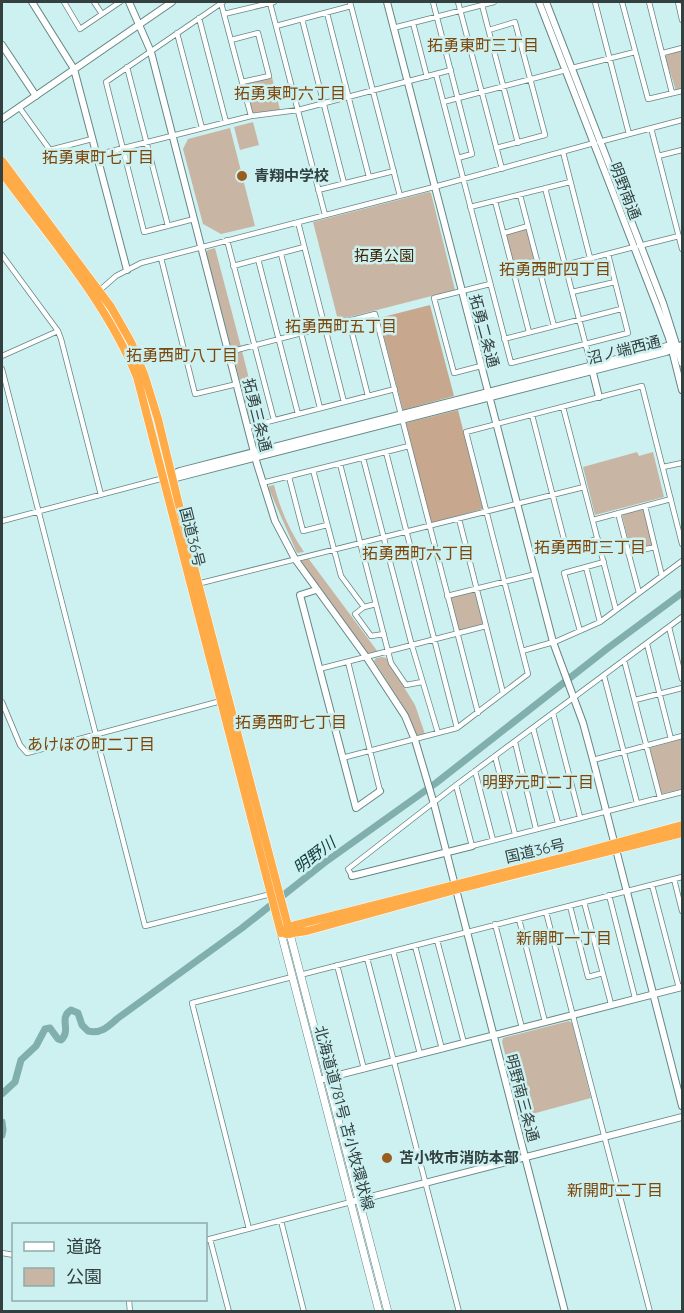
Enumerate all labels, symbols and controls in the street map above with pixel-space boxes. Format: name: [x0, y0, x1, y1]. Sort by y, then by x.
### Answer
district label: 拓勇東町三丁目: [427, 35, 539, 55]
district label: 拓勇東町六丁目: [234, 83, 346, 103]
district label: 拓勇東町七丁目: [42, 147, 154, 167]
street label: 明野南通: [606, 159, 645, 222]
place label: 青翔中学校: [254, 166, 329, 185]
marker: 青翔中学校: [235, 169, 249, 183]
park label: 拓勇公園: [354, 246, 414, 265]
district label: 拓勇西町四丁目: [499, 259, 611, 279]
street label: 拓勇二条通: [466, 292, 503, 370]
district label: 拓勇西町五丁目: [285, 316, 397, 336]
street label: 沼ノ端西通: [585, 331, 663, 368]
district label: 拓勇西町八丁目: [126, 345, 238, 365]
street label: 拓勇三条通: [239, 376, 276, 454]
street label: 国道36号: [176, 505, 209, 569]
district label: 拓勇西町三丁目: [534, 537, 646, 557]
district label: 拓勇西町六丁目: [362, 543, 474, 563]
district label: 拓勇西町七丁目: [235, 712, 347, 732]
district label: あけぼの町二丁目: [27, 734, 155, 754]
district label: 明野元町二丁目: [482, 772, 594, 792]
water label: 明野川: [289, 831, 341, 877]
street label: 国道36号: [503, 834, 567, 867]
district label: 新開町一丁目: [516, 928, 612, 948]
street label: 北海道道781号 苫小牧環状線: [311, 1023, 378, 1212]
street label: 明野南三条通: [502, 1052, 543, 1144]
place label: 苫小牧市消防本部: [399, 1148, 519, 1167]
marker: 苫小牧市消防本部: [380, 1151, 394, 1165]
district label: 新開町二丁目: [567, 1180, 663, 1200]
legend: [12, 1223, 207, 1301]
text: 道路: [66, 1235, 102, 1258]
text: 公園: [66, 1265, 102, 1288]

